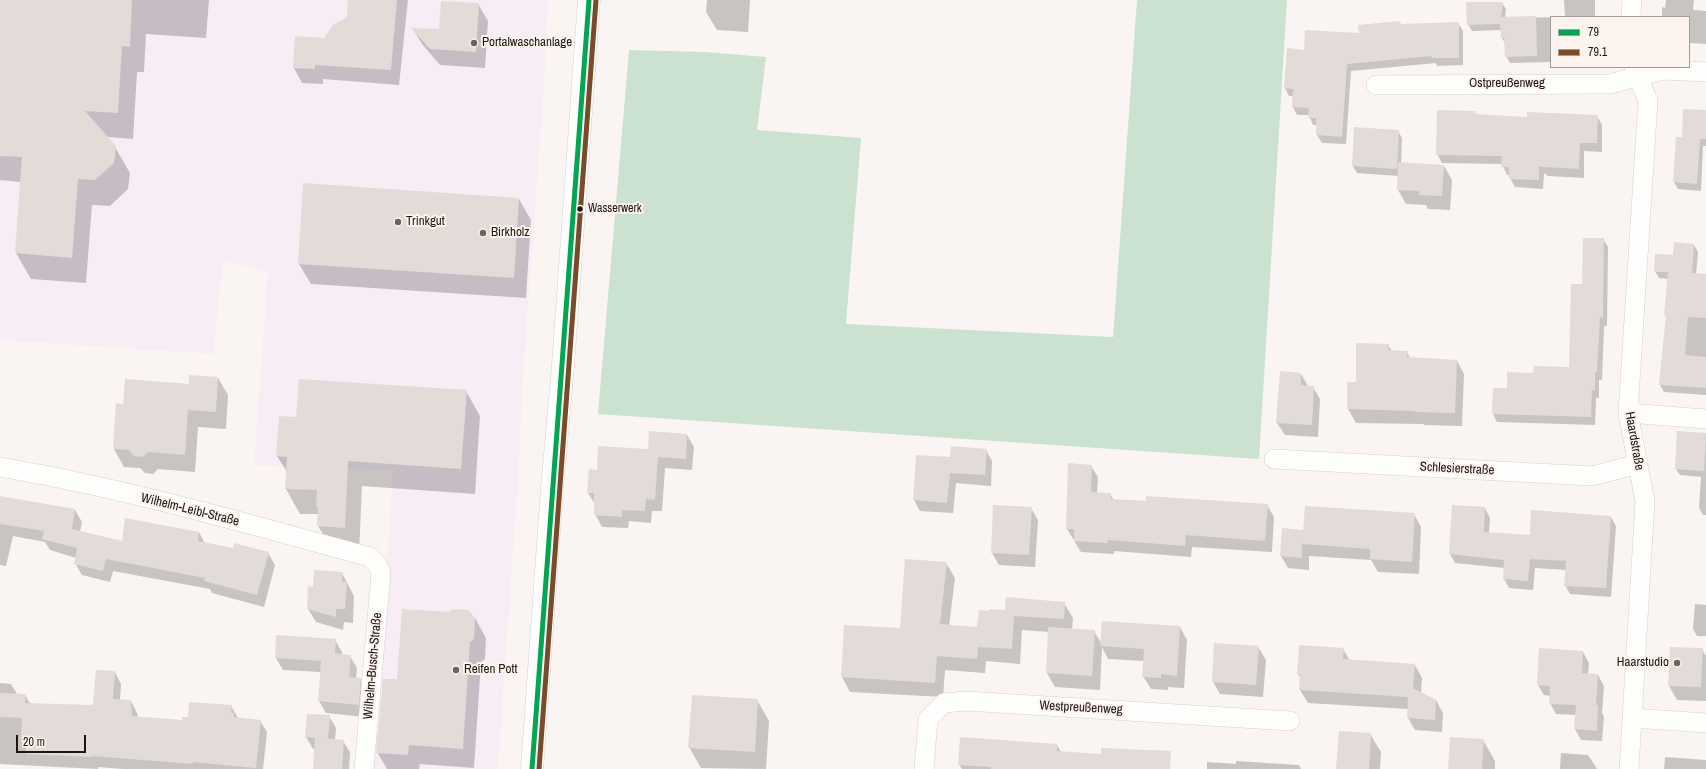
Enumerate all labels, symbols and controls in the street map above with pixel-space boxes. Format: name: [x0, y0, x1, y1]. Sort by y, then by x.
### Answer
legend: [1550, 16, 1690, 68]
text: 79: [1588, 24, 1599, 40]
place label: Portalwaschanlage: [482, 35, 572, 51]
marker: Portalwaschanlage: [469, 38, 479, 48]
text: 79.1: [1588, 44, 1607, 60]
street label: Ostpreußenweg: [1469, 76, 1545, 92]
place label: Wasserwerk: [588, 202, 642, 216]
marker: Wasserwerk: [575, 204, 585, 214]
place label: Trinkgut: [406, 214, 445, 230]
marker: Trinkgut: [393, 217, 403, 227]
place label: Birkholz: [491, 225, 530, 241]
marker: Birkholz: [478, 228, 488, 238]
street label: Haardstraße: [1621, 410, 1647, 472]
street label: Schlesierstraße: [1419, 459, 1495, 479]
street label: Wilhelm-Leibl-Straße: [139, 490, 241, 530]
street label: Wilhelm-Busch-Straße: [361, 612, 385, 720]
place label: Haarstudio: [1617, 655, 1669, 671]
marker: Haarstudio: [1672, 658, 1682, 668]
place label: Reifen Pott: [464, 662, 517, 678]
marker: Reifen Pott: [451, 665, 461, 675]
street label: Westpreußenweg: [1039, 698, 1123, 718]
scale bar: [18, 727, 88, 753]
text: 20 m: [23, 734, 45, 750]

